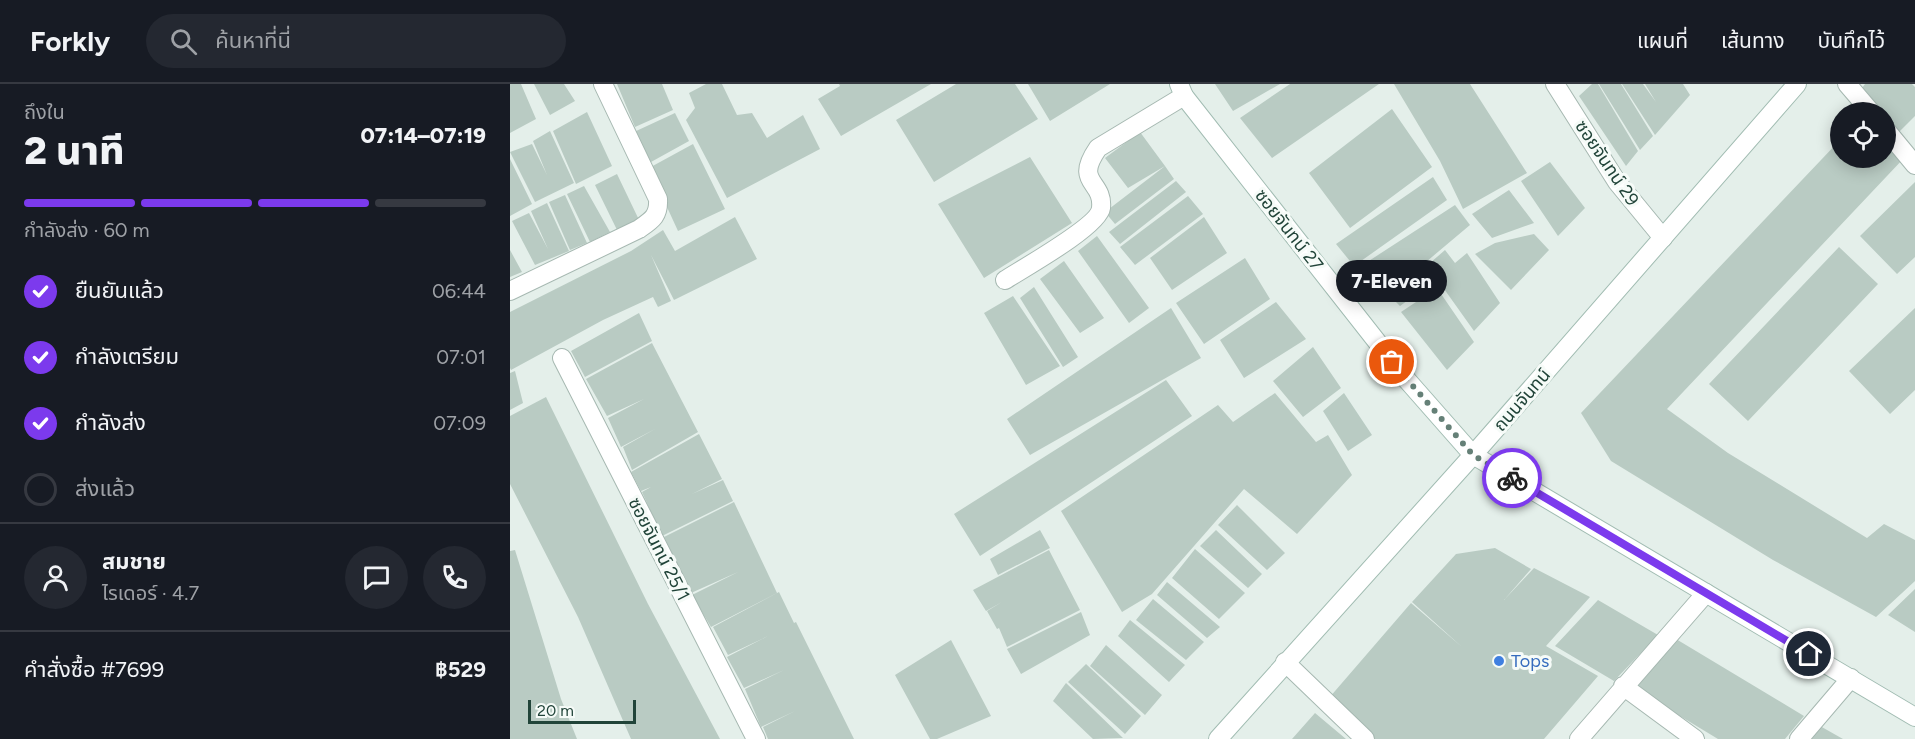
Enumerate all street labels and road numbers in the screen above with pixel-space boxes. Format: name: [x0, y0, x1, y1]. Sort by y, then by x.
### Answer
street label: ซอยจันทน์ 29: [1570, 116, 1644, 210]
street label: ซอยจันทน์ 27: [1250, 185, 1328, 276]
street label: ถนนจันทน์: [1489, 364, 1555, 436]
street label: ซอยจันทน์ 25/1: [624, 494, 694, 604]

